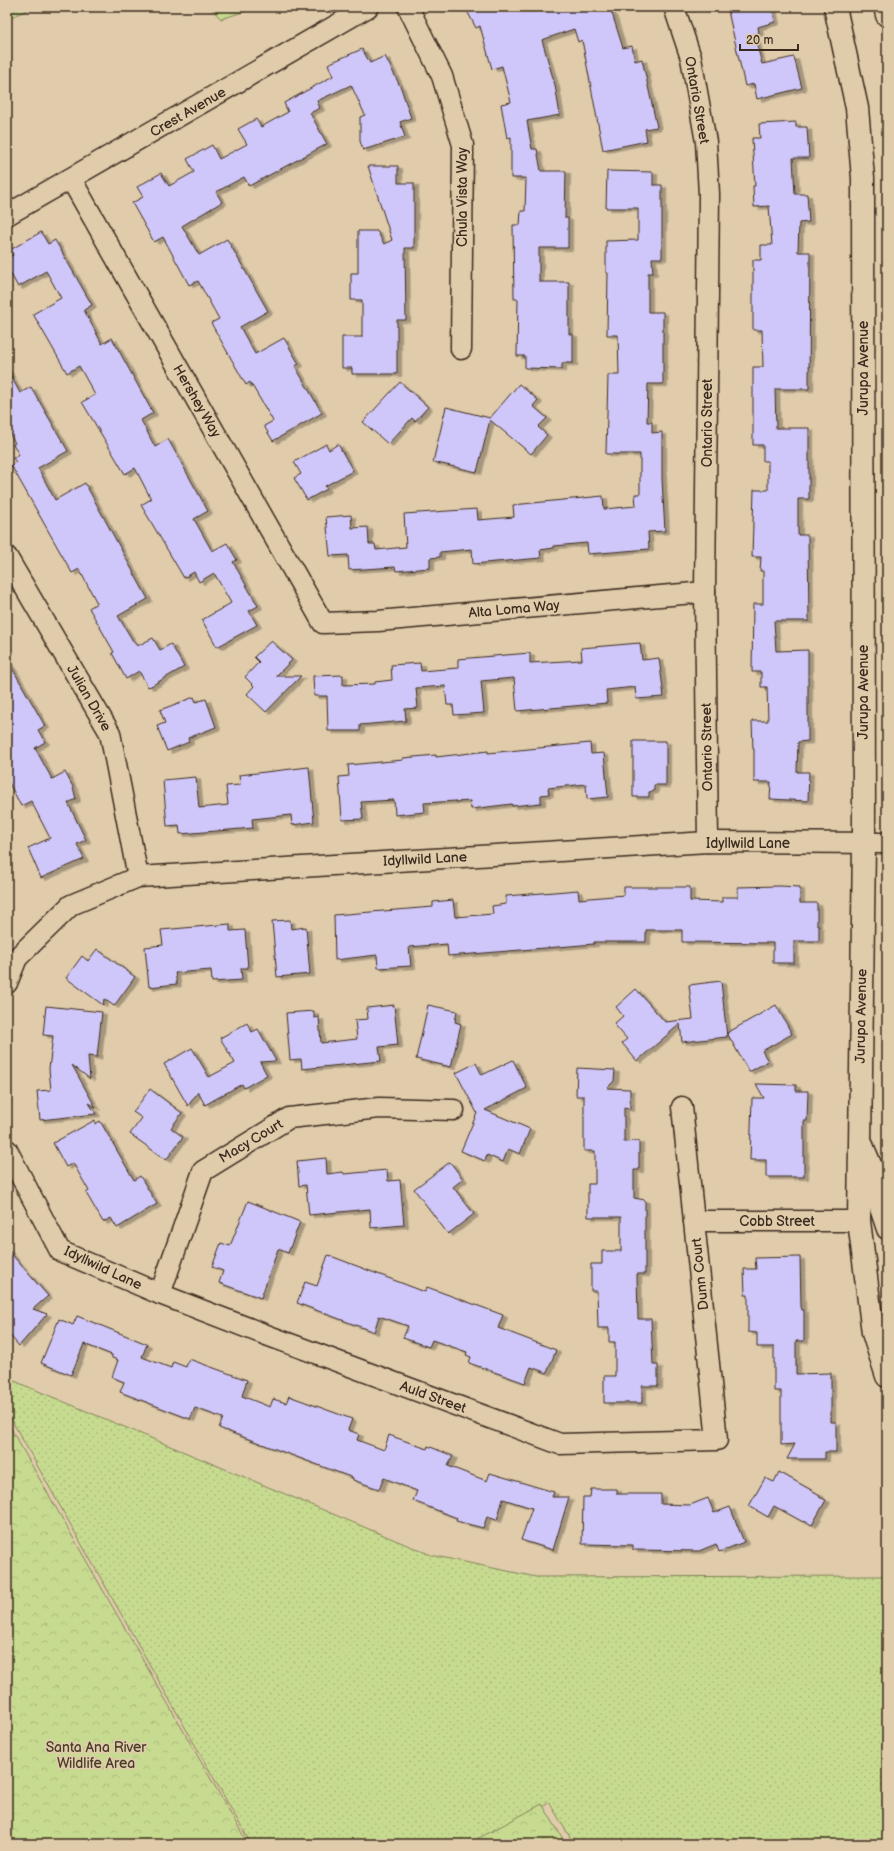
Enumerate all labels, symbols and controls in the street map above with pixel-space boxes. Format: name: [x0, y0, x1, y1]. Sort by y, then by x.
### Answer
scale bar: [740, 26, 798, 52]
text: 20 m: [746, 33, 773, 48]
street label: Ontario Street: [681, 55, 713, 146]
street label: Crest Avenue: [147, 83, 229, 141]
street label: Chula Vista Way: [454, 146, 471, 247]
street label: Jurupa Avenue: [855, 321, 872, 415]
street label: Hershey Way: [169, 362, 225, 441]
street label: Ontario Street: [699, 378, 716, 467]
street label: Alta Loma Way: [468, 596, 561, 621]
street label: Jurupa Avenue: [855, 645, 872, 739]
street label: Julian Drive: [63, 662, 115, 734]
street label: Ontario Street: [698, 702, 716, 791]
street label: Idyllwild Lane: [706, 835, 790, 852]
street label: Idyllwild Lane: [383, 848, 467, 870]
street label: Jurupa Avenue: [852, 968, 870, 1064]
street label: Macy Court: [216, 1115, 287, 1167]
street label: Cobb Street: [739, 1213, 816, 1230]
street label: Dunn Court: [688, 1236, 712, 1311]
street label: Idyllwild Lane: [61, 1243, 145, 1293]
street label: Auld Street: [398, 1377, 469, 1417]
park label: Santa Ana River Wildlife Area: [46, 1739, 147, 1772]

